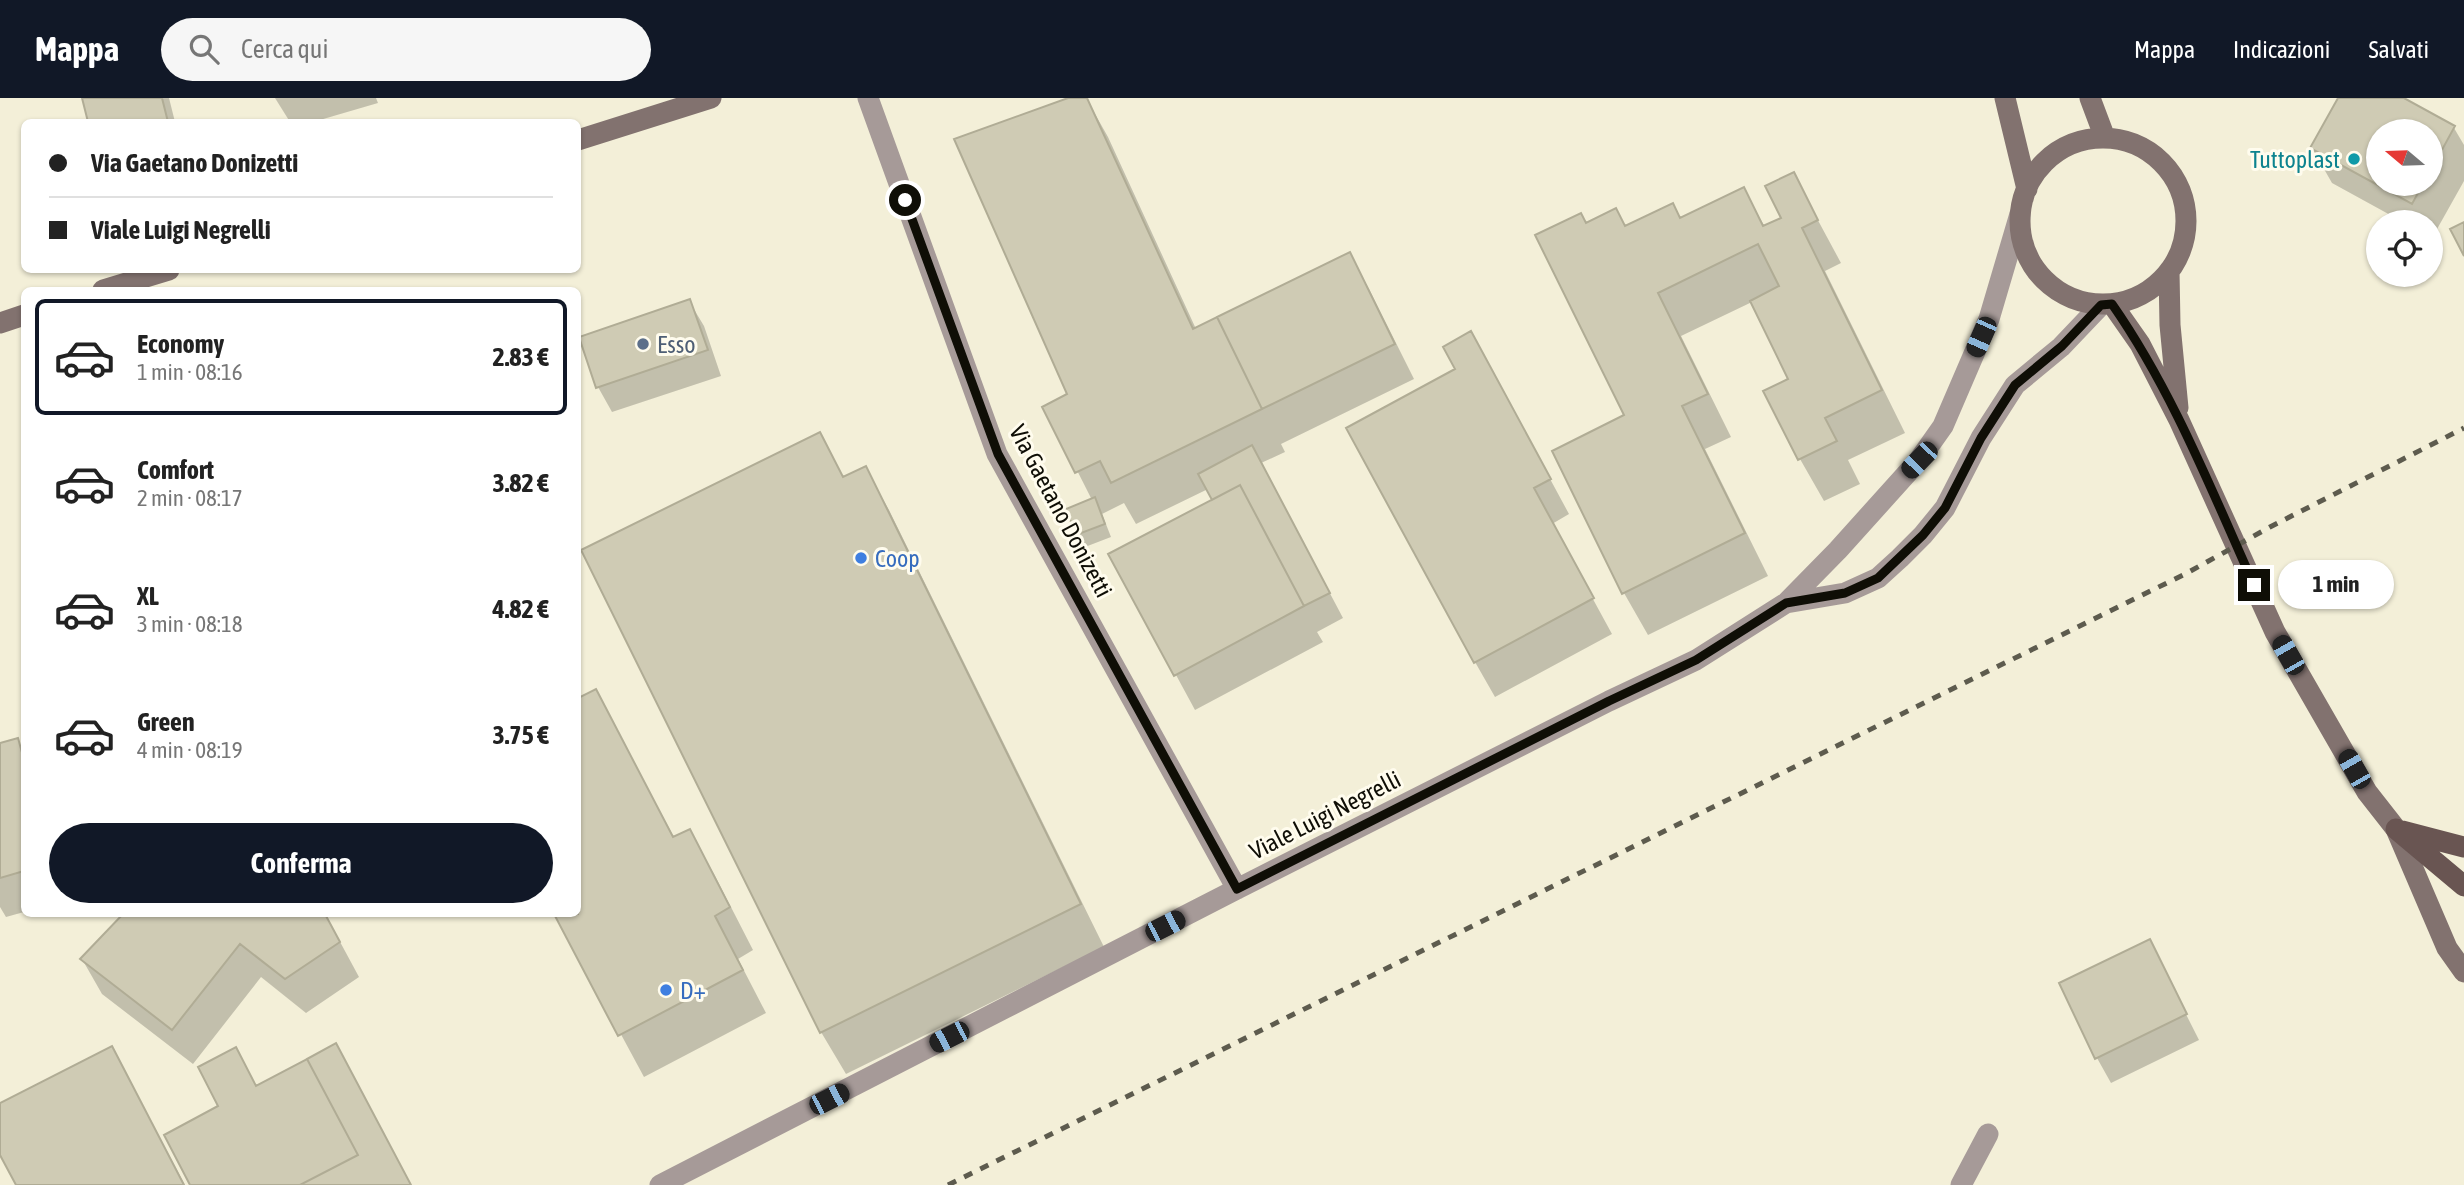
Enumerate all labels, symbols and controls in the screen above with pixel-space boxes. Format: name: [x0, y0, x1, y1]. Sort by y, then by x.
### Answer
search box: [161, 18, 651, 81]
text: Mappa: [35, 30, 119, 68]
icon: search: [185, 30, 223, 68]
text: Cerca qui: [241, 34, 328, 64]
text: Mappa: [2134, 36, 2195, 63]
text: Indicazioni: [2233, 36, 2330, 63]
text: Salvati: [2368, 36, 2429, 63]
north arrow: [2366, 119, 2443, 196]
map controls: [2366, 119, 2443, 287]
place label: Tuttoplast: [2250, 146, 2340, 173]
text: Via Gaetano Donizetti: [91, 148, 298, 178]
marker: Tuttoplast: [2346, 151, 2362, 167]
route start: [889, 184, 921, 216]
button: locate: [2366, 210, 2443, 287]
text: Viale Luigi Negrelli: [91, 215, 271, 245]
car: [1963, 314, 2000, 360]
icon: car: [53, 326, 116, 389]
text: Economy: [137, 329, 224, 359]
place label: Esso: [657, 331, 695, 358]
marker: Esso: [635, 336, 651, 352]
text: 2.83 €: [492, 342, 549, 372]
text: 1 min · 08:16: [137, 359, 243, 385]
street label: Via Gaetano Donizetti: [1004, 420, 1118, 602]
car: [1897, 438, 1942, 482]
icon: car: [53, 452, 116, 515]
text: Comfort: [137, 455, 214, 485]
text: 3.82 €: [492, 468, 549, 498]
text: 2 min · 08:17: [137, 485, 243, 511]
place label: Coop: [875, 545, 920, 572]
marker: Coop: [853, 550, 869, 566]
callout: 1 min: [2278, 560, 2394, 610]
route end: [2238, 569, 2270, 601]
text: 1 min: [2313, 571, 2359, 597]
icon: car: [53, 578, 116, 641]
text: XL: [137, 581, 159, 611]
text: 4.82 €: [492, 594, 549, 624]
text: 3 min · 08:18: [137, 611, 243, 637]
car: [2269, 632, 2308, 678]
icon: car: [53, 704, 116, 767]
text: Green: [137, 707, 195, 737]
text: 3.75 €: [492, 720, 549, 750]
text: 4 min · 08:19: [137, 737, 243, 763]
car: [2335, 746, 2374, 792]
street label: Viale Luigi Negrelli: [1245, 765, 1405, 865]
button: Conferma: [49, 823, 553, 903]
car: [1142, 907, 1189, 945]
place label: D+: [680, 977, 706, 1004]
marker: D+: [658, 982, 674, 998]
car: [926, 1018, 973, 1056]
car: [806, 1080, 853, 1118]

